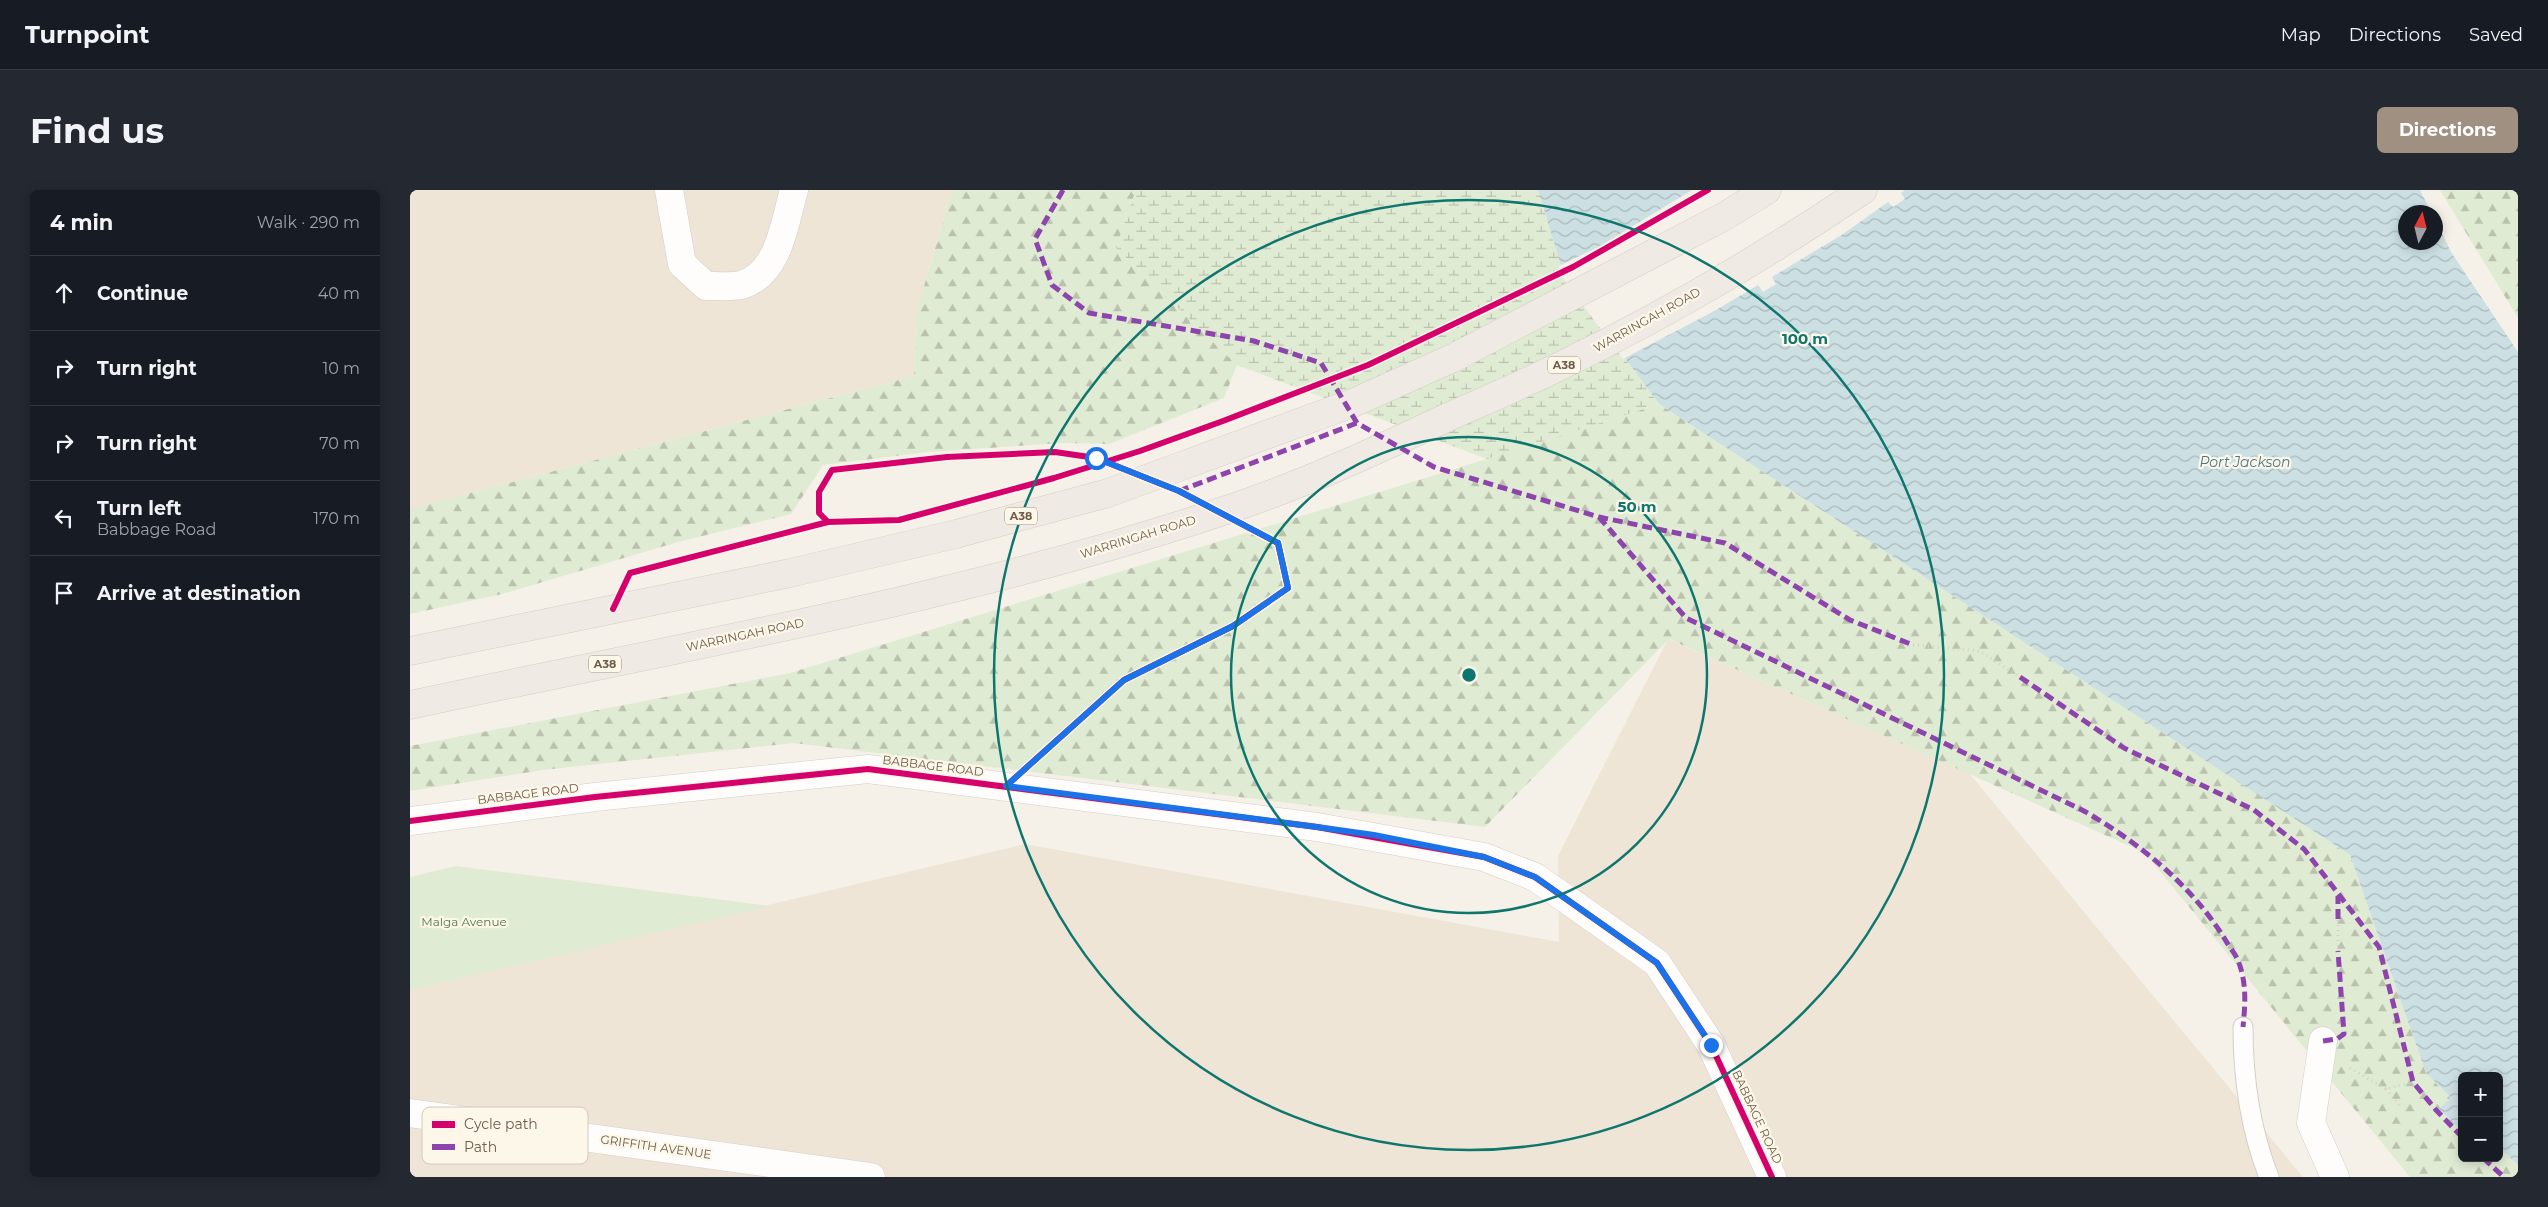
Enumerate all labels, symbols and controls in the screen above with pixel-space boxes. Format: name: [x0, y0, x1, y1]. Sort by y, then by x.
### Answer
text: Turnpoint: [25, 20, 149, 49]
text: Map: [2281, 24, 2321, 46]
text: Directions: [2349, 24, 2441, 46]
text: Saved: [2469, 24, 2523, 46]
button: Directions: [2377, 107, 2518, 153]
text: Find us: [30, 109, 164, 152]
north arrow: [2398, 205, 2443, 250]
text: 4 min: [50, 210, 113, 235]
text: Walk · 290 m: [257, 213, 360, 232]
icon: ahead: [50, 279, 78, 307]
text: Continue: [97, 282, 188, 305]
text: 40 m: [318, 284, 360, 303]
street label: WARRINGAH ROAD: [1591, 284, 1703, 355]
text: 100 m: [1782, 329, 1828, 348]
icon: right: [50, 354, 78, 382]
road number: A38: [1548, 356, 1580, 374]
text: Turn right: [97, 357, 197, 380]
text: 10 m: [322, 359, 360, 378]
icon: right: [50, 429, 78, 457]
text: Turn right: [97, 432, 197, 455]
text: 70 m: [319, 434, 360, 453]
route start: [1085, 447, 1108, 470]
water label: Port Jackson: [2199, 453, 2291, 471]
text: Turn left: [97, 497, 182, 520]
text: 50 m: [1617, 497, 1657, 516]
icon: left: [50, 504, 78, 532]
road number: A38: [1005, 508, 1037, 524]
text: 170 m: [313, 509, 360, 528]
street label: WARRINGAH ROAD: [1078, 512, 1198, 561]
text: Babbage Road: [97, 520, 216, 539]
icon: arrive: [50, 579, 78, 607]
text: Arrive at destination: [97, 582, 301, 605]
street label: WARRINGAH ROAD: [685, 615, 805, 654]
road number: A38: [589, 656, 621, 672]
centre of rings: [1460, 666, 1478, 684]
street label: BABBAGE ROAD: [882, 752, 985, 779]
street label: BABBAGE ROAD: [477, 780, 579, 807]
park label: Malga Avenue: [421, 914, 507, 929]
route end: [1700, 1034, 1723, 1057]
street label: BABBAGE ROAD: [1729, 1068, 1786, 1166]
map controls: [2458, 1072, 2503, 1162]
button: +: [2458, 1072, 2503, 1117]
legend: [422, 1107, 588, 1164]
text: Cycle path: [464, 1115, 538, 1133]
button: −: [2458, 1117, 2503, 1162]
street label: GRIFFITH AVENUE: [600, 1131, 713, 1162]
text: Path: [464, 1138, 497, 1156]

